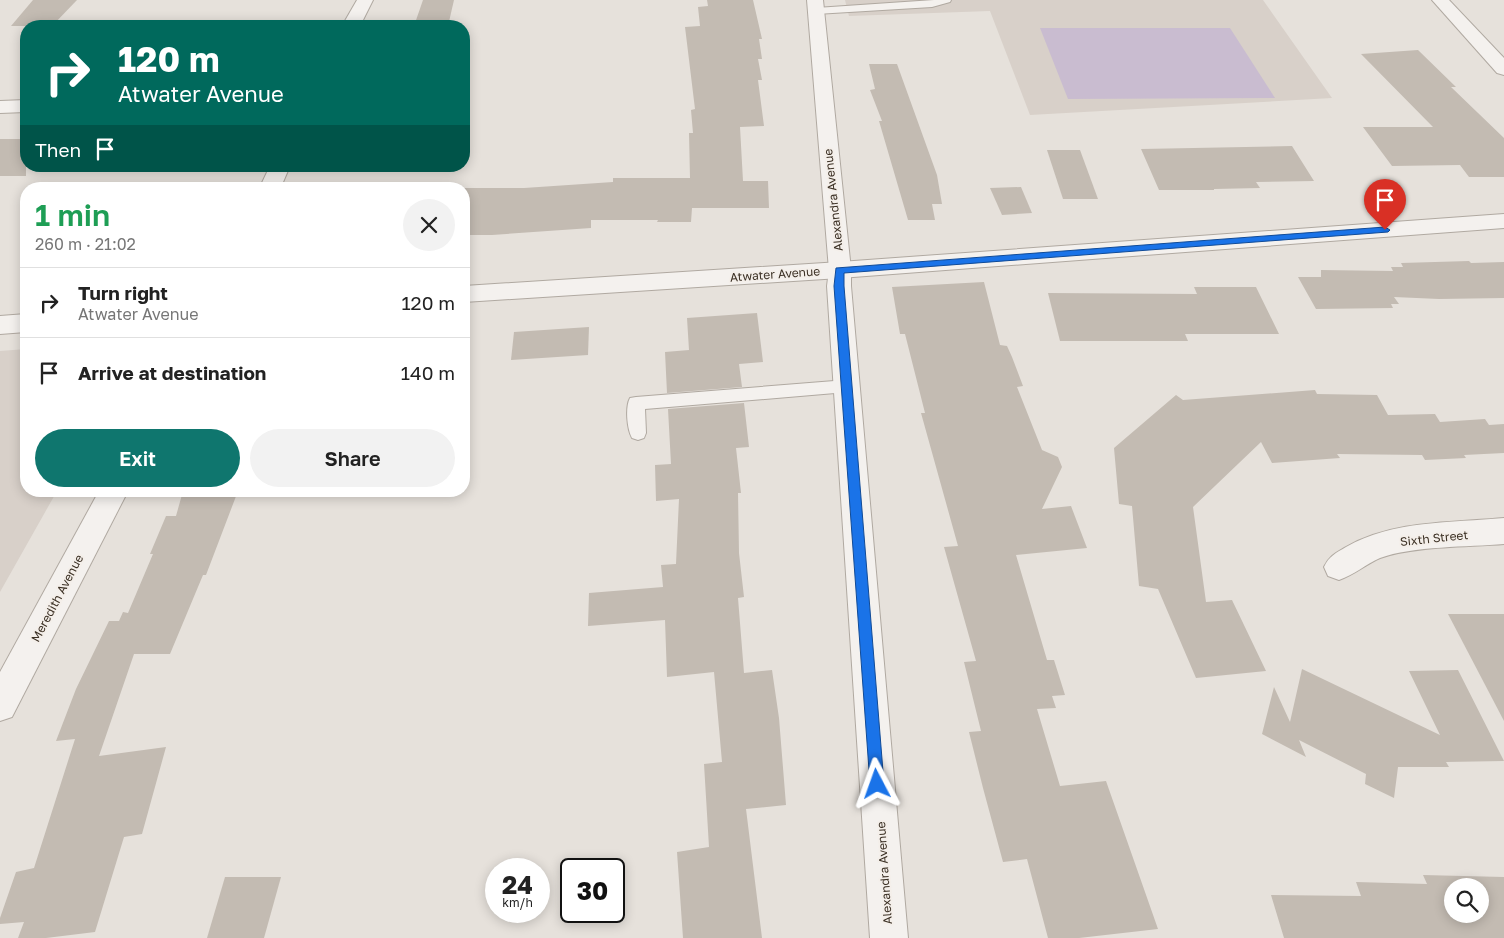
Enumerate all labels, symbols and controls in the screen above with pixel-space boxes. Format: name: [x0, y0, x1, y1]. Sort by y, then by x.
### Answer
text: 120 m: [118, 38, 220, 80]
icon: right: [35, 40, 100, 105]
text: Atwater Avenue: [118, 80, 284, 107]
icon: arrive: [91, 135, 119, 163]
text: Then: [35, 138, 81, 161]
street label: Alexandra Avenue: [820, 148, 846, 252]
pin: [1364, 179, 1406, 230]
icon: arrive: [1371, 186, 1399, 214]
text: 1 min: [35, 197, 110, 233]
button: close: [403, 199, 455, 251]
text: 260 m · 21:02: [35, 234, 136, 254]
street label: Atwater Avenue: [729, 263, 821, 285]
text: Turn right: [78, 281, 168, 304]
icon: right: [35, 289, 63, 317]
text: 120 m: [401, 291, 455, 314]
text: Atwater Avenue: [78, 304, 199, 324]
icon: arrive: [35, 359, 63, 387]
text: Arrive at destination: [78, 361, 266, 384]
text: 140 m: [401, 361, 455, 384]
button: Exit: [35, 429, 240, 487]
button: Share: [250, 429, 455, 487]
street label: Sixth Street: [1399, 527, 1469, 549]
street label: Meredith Avenue: [28, 552, 86, 644]
position arrow: [850, 757, 902, 809]
street label: Alexandra Avenue: [873, 821, 895, 925]
speed limit sign: 30: [560, 858, 625, 923]
text: 24: [502, 869, 533, 900]
map controls: [1444, 878, 1489, 923]
button: search: [1444, 878, 1489, 923]
text: km/h: [502, 895, 533, 910]

